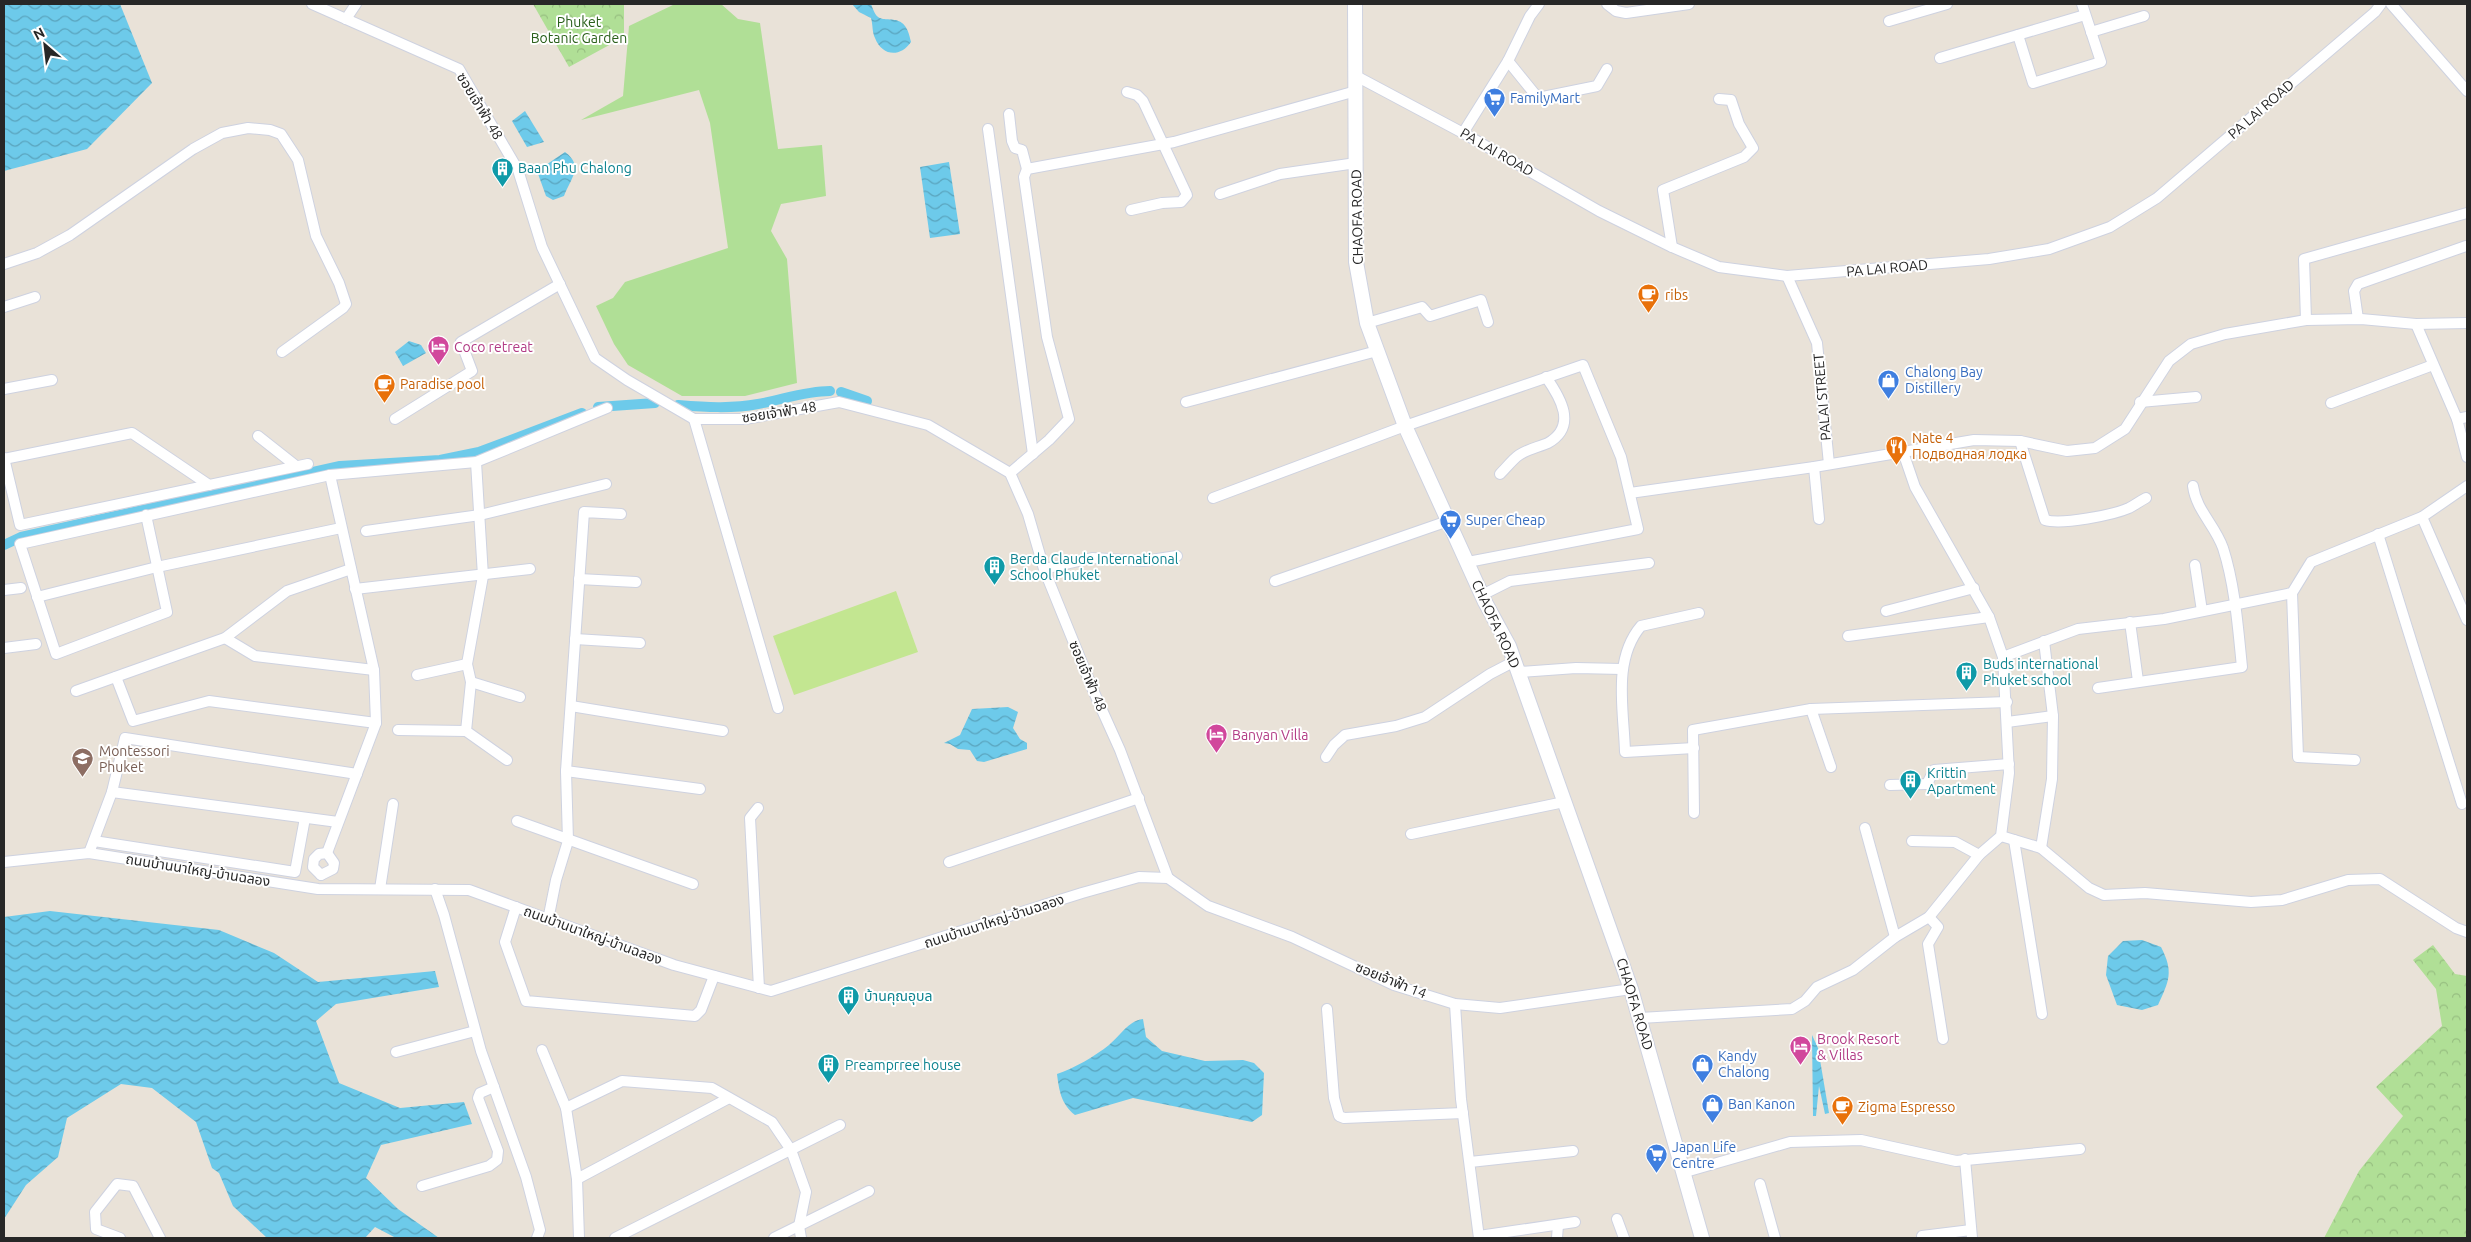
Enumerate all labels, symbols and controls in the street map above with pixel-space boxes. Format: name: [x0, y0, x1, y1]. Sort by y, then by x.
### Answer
park label: Phuket Botanic Garden: [531, 14, 627, 46]
north arrow: [20, 20, 70, 70]
text: N: [31, 24, 47, 43]
street label: ซอยเจ้าฟ้า 48: [454, 70, 506, 142]
street label: PA LAI ROAD: [2225, 76, 2297, 142]
supermarket icon: FamilyMart: [1482, 86, 1506, 117]
place label: FamilyMart: [1510, 90, 1581, 106]
street label: PA LAI ROAD: [1458, 125, 1537, 179]
building icon: Baan Phu Chalong: [490, 156, 514, 187]
place label: Baan Phu Chalong: [518, 160, 632, 176]
street label: CHAOFA ROAD: [1348, 169, 1366, 265]
street label: PA LAI ROAD: [1845, 256, 1929, 280]
cafe icon: ribs: [1637, 283, 1661, 314]
place label: ribs: [1665, 287, 1688, 303]
hotel icon: Coco retreat: [426, 335, 450, 366]
place label: Coco retreat: [454, 339, 533, 355]
street label: PALAI STREET: [1810, 352, 1834, 441]
place label: Chalong Bay Distillery: [1905, 364, 1983, 396]
shop icon: Chalong Bay Distillery: [1877, 368, 1901, 399]
cafe icon: Paradise pool: [372, 372, 396, 403]
place label: Paradise pool: [400, 376, 485, 392]
street label: ซอยเจ้าฟ้า 48: [741, 398, 817, 426]
place label: Nate 4 Подводная лодка: [1912, 430, 2027, 462]
restaurant icon: Nate 4 Подводная лодка: [1884, 434, 1908, 465]
supermarket icon: Super Cheap: [1438, 508, 1462, 539]
place label: Super Cheap: [1466, 512, 1545, 528]
place label: Berda Claude International School Phuket: [1010, 551, 1179, 583]
building icon: Berda Claude International School Phuket: [982, 555, 1006, 586]
street label: CHAOFA ROAD: [1469, 577, 1524, 671]
street label: ซอยเจ้าฟ้า 48: [1066, 638, 1110, 714]
place label: Buds international Phuket school: [1983, 656, 2099, 688]
building icon: Buds international Phuket school: [1955, 660, 1979, 691]
hotel icon: Banyan Villa: [1204, 723, 1228, 754]
place label: Banyan Villa: [1232, 727, 1308, 743]
place label: Montessori Phuket: [99, 743, 170, 775]
school or university icon: Montessori Phuket: [71, 747, 95, 778]
place label: Krittin Apartment: [1927, 765, 1996, 797]
building icon: Krittin Apartment: [1899, 769, 1923, 800]
street label: ถนนบ้านนาใหญ่-บ้านฉลอง: [124, 851, 272, 889]
street label: ถนนบ้านนาใหญ่-บ้านฉลอง: [922, 891, 1066, 951]
street label: ถนนบ้านนาใหญ่-บ้านฉลอง: [522, 902, 664, 968]
street label: CHAOFA ROAD: [1613, 956, 1657, 1052]
street label: ซอยเจ้าฟ้า 14: [1353, 958, 1429, 1002]
building icon: บ้านคุณอุบล: [836, 984, 860, 1015]
place label: บ้านคุณอุบล: [864, 988, 933, 1005]
place label: Brook Resort & Villas: [1817, 1031, 1900, 1063]
hotel icon: Brook Resort & Villas: [1789, 1035, 1813, 1066]
place label: Kandy Chalong: [1718, 1048, 1770, 1080]
shop icon: Kandy Chalong: [1690, 1052, 1714, 1083]
building icon: Preamprree house: [817, 1053, 841, 1084]
place label: Preamprree house: [845, 1057, 961, 1073]
shop icon: Ban Kanon: [1700, 1092, 1724, 1123]
cafe icon: Zigma Espresso: [1830, 1095, 1854, 1126]
place label: Ban Kanon: [1728, 1096, 1795, 1112]
place label: Zigma Espresso: [1858, 1099, 1955, 1115]
place label: Japan Life Centre: [1672, 1139, 1736, 1171]
supermarket icon: Japan Life Centre: [1644, 1143, 1668, 1174]

